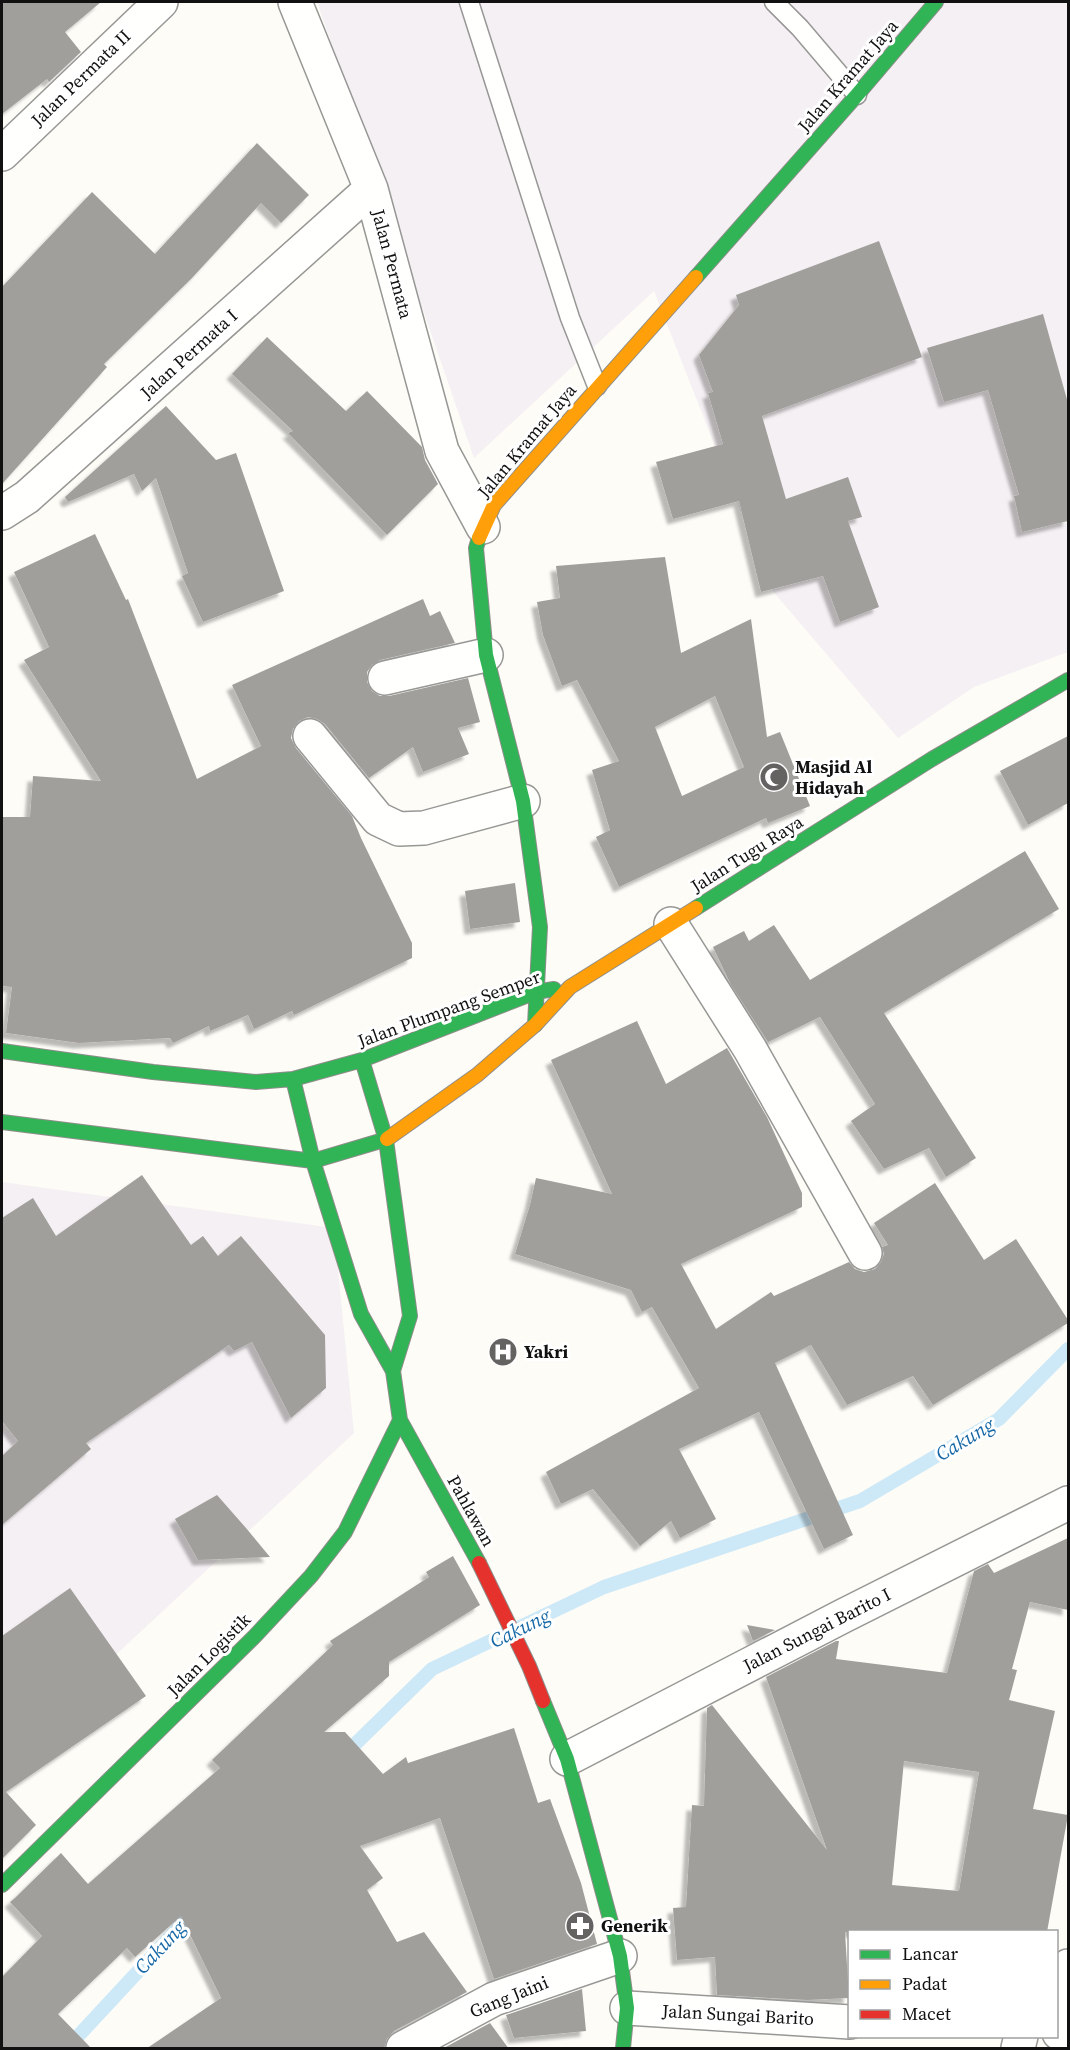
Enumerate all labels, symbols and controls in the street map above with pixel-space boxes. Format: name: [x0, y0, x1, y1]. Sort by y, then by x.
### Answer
street label: Jalan Kramat Jaya: [791, 13, 904, 138]
street label: Jalan Permata II: [25, 24, 136, 132]
street label: Jalan Permata: [366, 205, 419, 322]
street label: Jalan Permata I: [134, 303, 243, 405]
street label: Jalan Kramat Jaya: [471, 378, 582, 504]
place label: Masjid Al Hidayah: [795, 754, 872, 800]
mosque icon: Masjid Al Hidayah: [758, 761, 790, 793]
street label: Jalan Tugu Raya: [685, 809, 808, 899]
street label: Jalan Plumpang Semper: [353, 964, 544, 1054]
hospital icon: Yakri: [487, 1336, 519, 1368]
place label: Yakri: [524, 1339, 569, 1364]
water label: Cakung: [930, 1410, 1001, 1468]
street label: Pahlawan: [442, 1471, 501, 1551]
street label: Jalan Sungai Barito I: [738, 1581, 895, 1678]
water label: Cakung: [485, 1601, 556, 1655]
street label: Jalan Logistik: [161, 1607, 256, 1703]
pharmacy icon: Generik: [564, 1910, 596, 1942]
water label: Cakung: [128, 1913, 193, 1980]
place label: Generik: [601, 1913, 668, 1938]
legend: [848, 1930, 1058, 2038]
text: Lancar: [902, 1941, 959, 1966]
street label: Gang Jaini: [466, 1969, 552, 2024]
text: Padat: [902, 1971, 947, 1996]
street label: Jalan Sungai Barito: [660, 1998, 815, 2031]
text: Macet: [902, 2001, 951, 2026]

